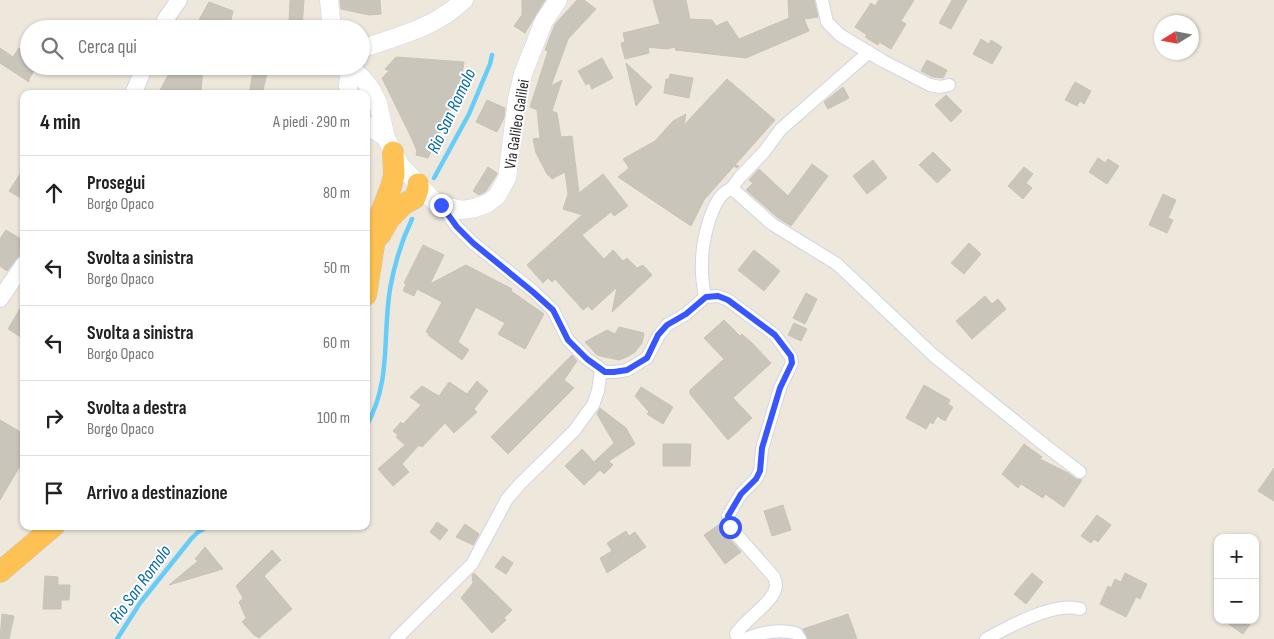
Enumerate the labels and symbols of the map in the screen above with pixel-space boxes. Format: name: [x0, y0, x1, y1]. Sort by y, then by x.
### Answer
north arrow: [1154, 15, 1199, 60]
water label: Rio San Romolo: [423, 65, 481, 157]
street label: Via Galileo Galilei: [501, 78, 534, 170]
route end: [430, 194, 453, 217]
route start: [719, 516, 742, 539]
water label: Rio San Romolo: [105, 541, 176, 627]

